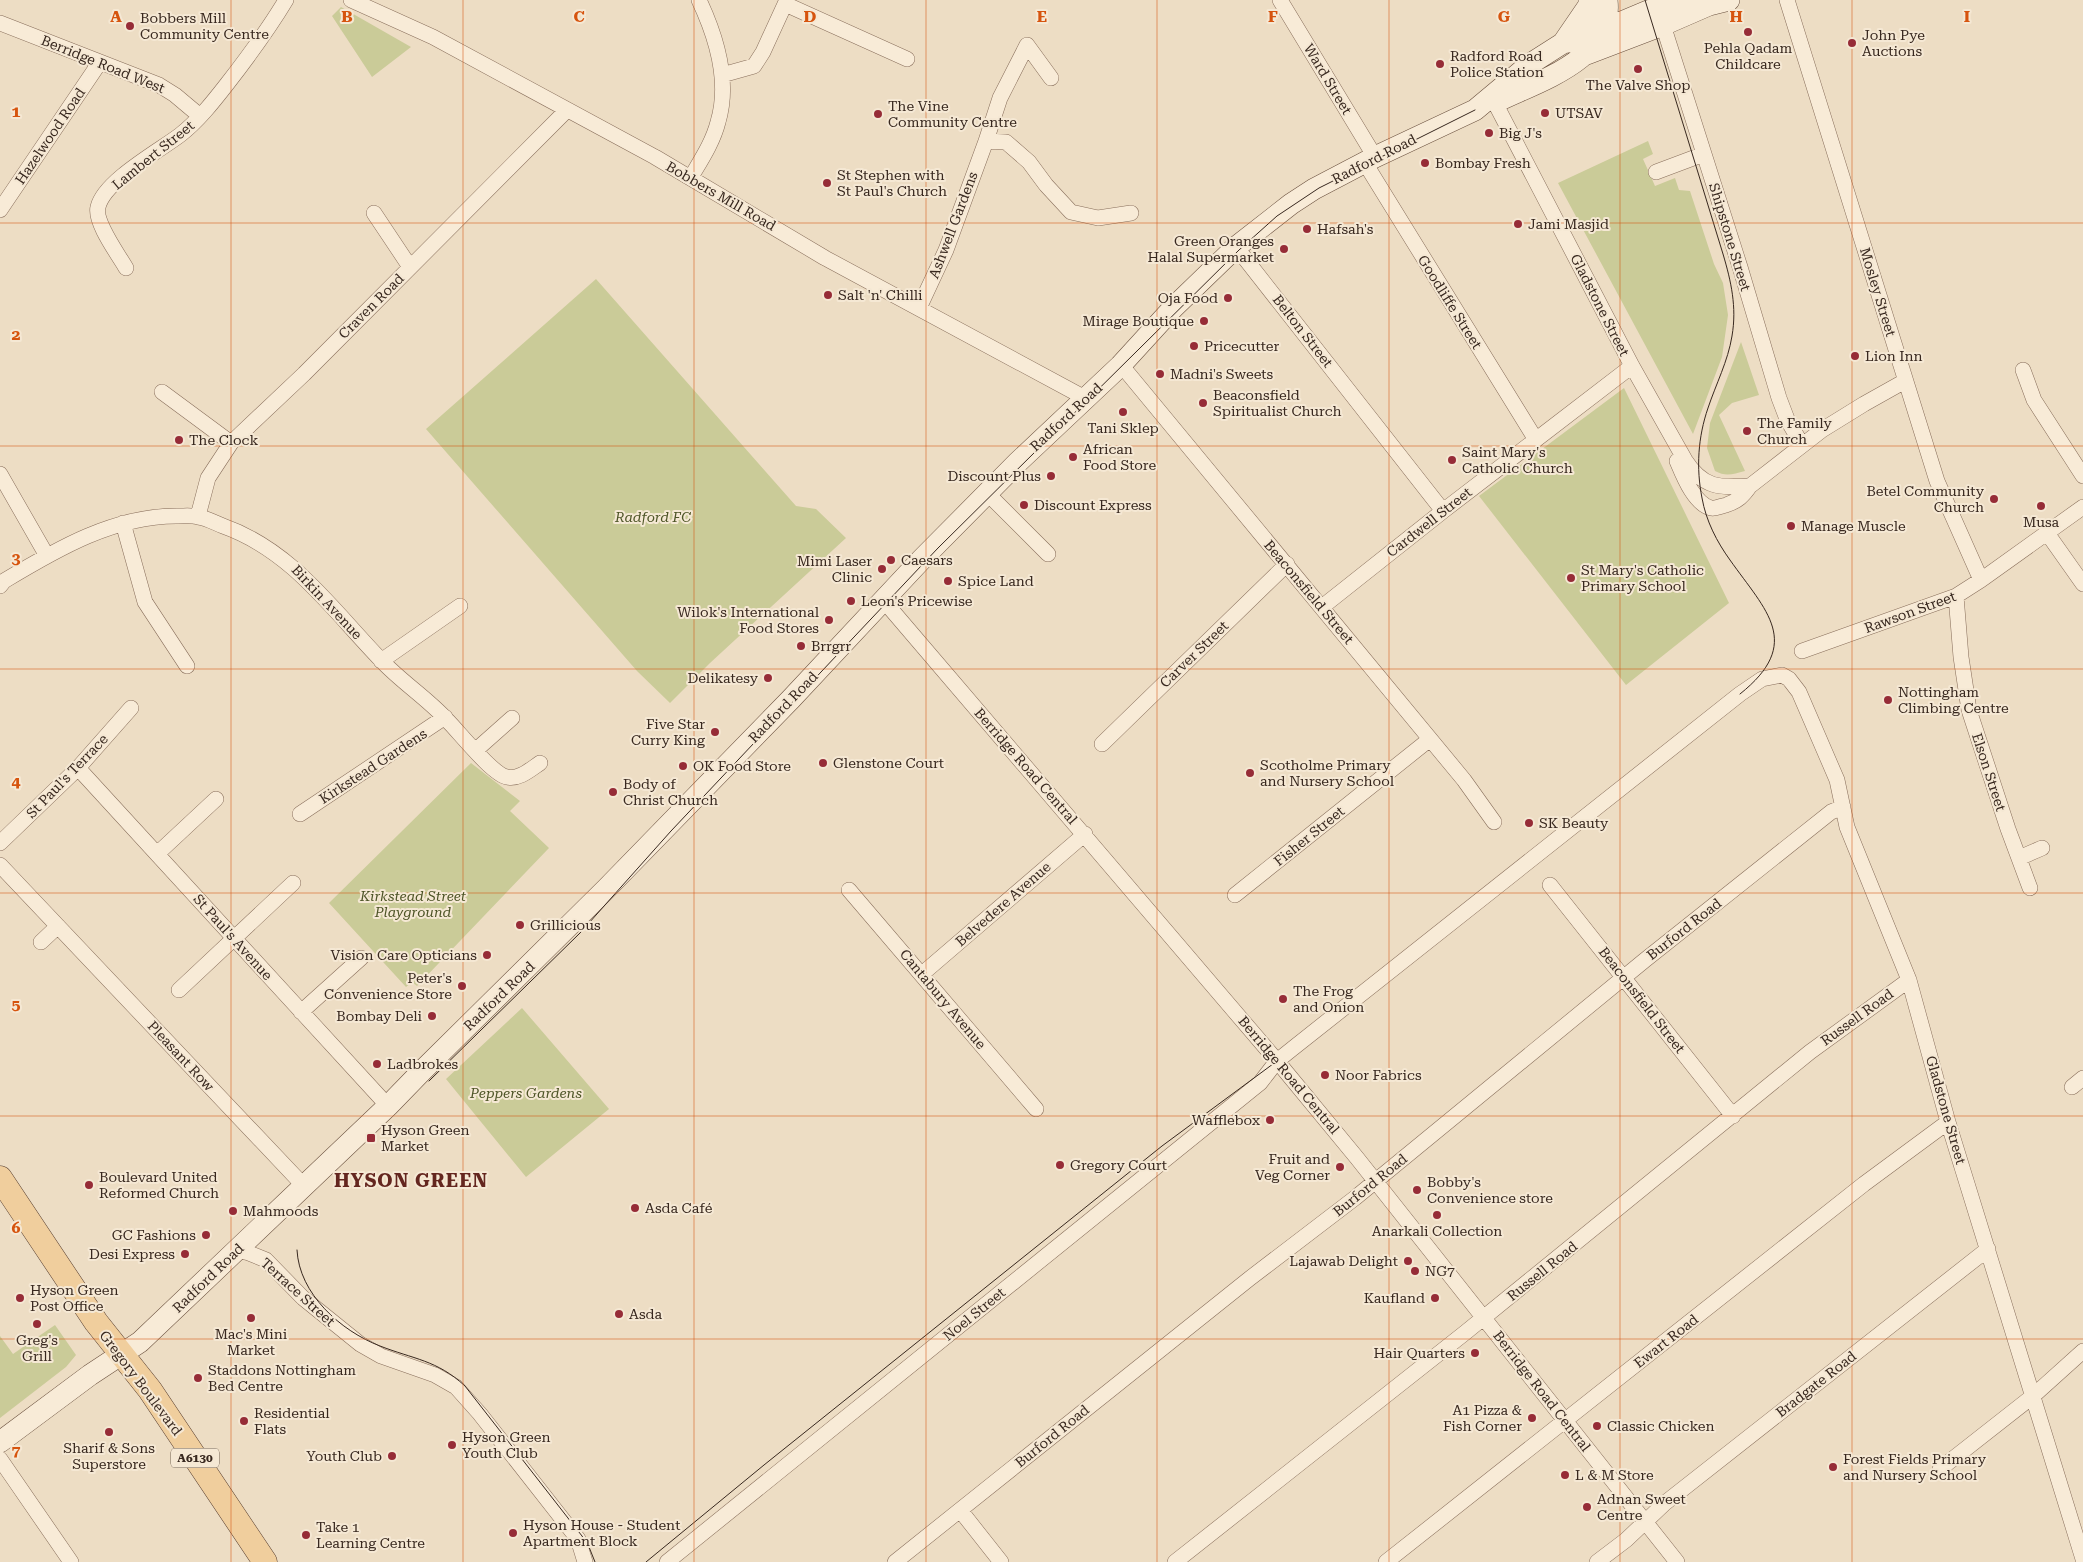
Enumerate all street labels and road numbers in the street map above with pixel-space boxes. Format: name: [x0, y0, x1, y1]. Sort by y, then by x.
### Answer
street label: Berridge Road West: [39, 32, 167, 96]
street label: Ward Street: [1301, 41, 1355, 117]
street label: Hazelwood Road: [12, 85, 88, 187]
street label: Lambert Street: [109, 117, 197, 193]
street label: Radford Road: [1329, 131, 1419, 187]
street label: Bobbers Mill Road: [663, 158, 779, 234]
street label: Ashwell Gardens: [925, 169, 981, 281]
street label: Shipstone Street: [1706, 181, 1754, 293]
street label: Mosley Street: [1857, 246, 1899, 338]
street label: Gladstone Street: [1567, 251, 1633, 359]
street label: Goodliffe Street: [1415, 252, 1485, 352]
street label: Craven Road: [335, 270, 407, 342]
street label: Belton Street: [1270, 292, 1336, 370]
street label: Radford Road: [1027, 380, 1105, 454]
street label: Cardwell Street: [1383, 484, 1475, 560]
street label: Beaconsfield Street: [1261, 537, 1357, 647]
street label: Birkin Avenue: [289, 562, 366, 643]
street label: Rawson Street: [1862, 588, 1958, 636]
street label: Carver Street: [1157, 617, 1231, 691]
street label: Radford Road: [745, 668, 821, 746]
street label: Berridge Road Central: [971, 705, 1081, 828]
street label: Kirkstead Gardens: [316, 725, 430, 807]
street label: St Paul's Terrace: [23, 731, 111, 821]
street label: Elson Street: [1969, 731, 2009, 813]
street label: Fisher Street: [1271, 803, 1347, 869]
street label: Belvedere Avenue: [952, 858, 1054, 950]
street label: St Paul's Avenue: [190, 891, 276, 983]
street label: Burford Road: [1644, 895, 1724, 963]
street label: Beaconsfield Street: [1596, 944, 1688, 1056]
street label: Cantabury Avenue: [897, 946, 990, 1052]
street label: Radford Road: [460, 958, 538, 1034]
street label: Russell Road: [1818, 985, 1896, 1049]
street label: Berridge Road Central: [1235, 1013, 1343, 1138]
street label: Pleasant Row: [145, 1018, 218, 1095]
street label: Gladstone Street: [1923, 1054, 1969, 1166]
street label: Burford Road: [1330, 1150, 1410, 1220]
street label: Russell Road: [1504, 1238, 1580, 1304]
street label: Radford Road: [169, 1240, 247, 1316]
street label: Terrace Street: [258, 1255, 338, 1329]
street label: Noel Street: [940, 1284, 1008, 1344]
street label: Ewart Road: [1631, 1311, 1701, 1371]
street label: Gregory Boulevard: [96, 1328, 186, 1438]
street label: Berridge Road Central: [1490, 1328, 1594, 1455]
street label: Bradgate Road: [1773, 1348, 1859, 1420]
street label: Burford Road: [1012, 1401, 1092, 1471]
road number: A6130: [171, 1449, 219, 1468]

